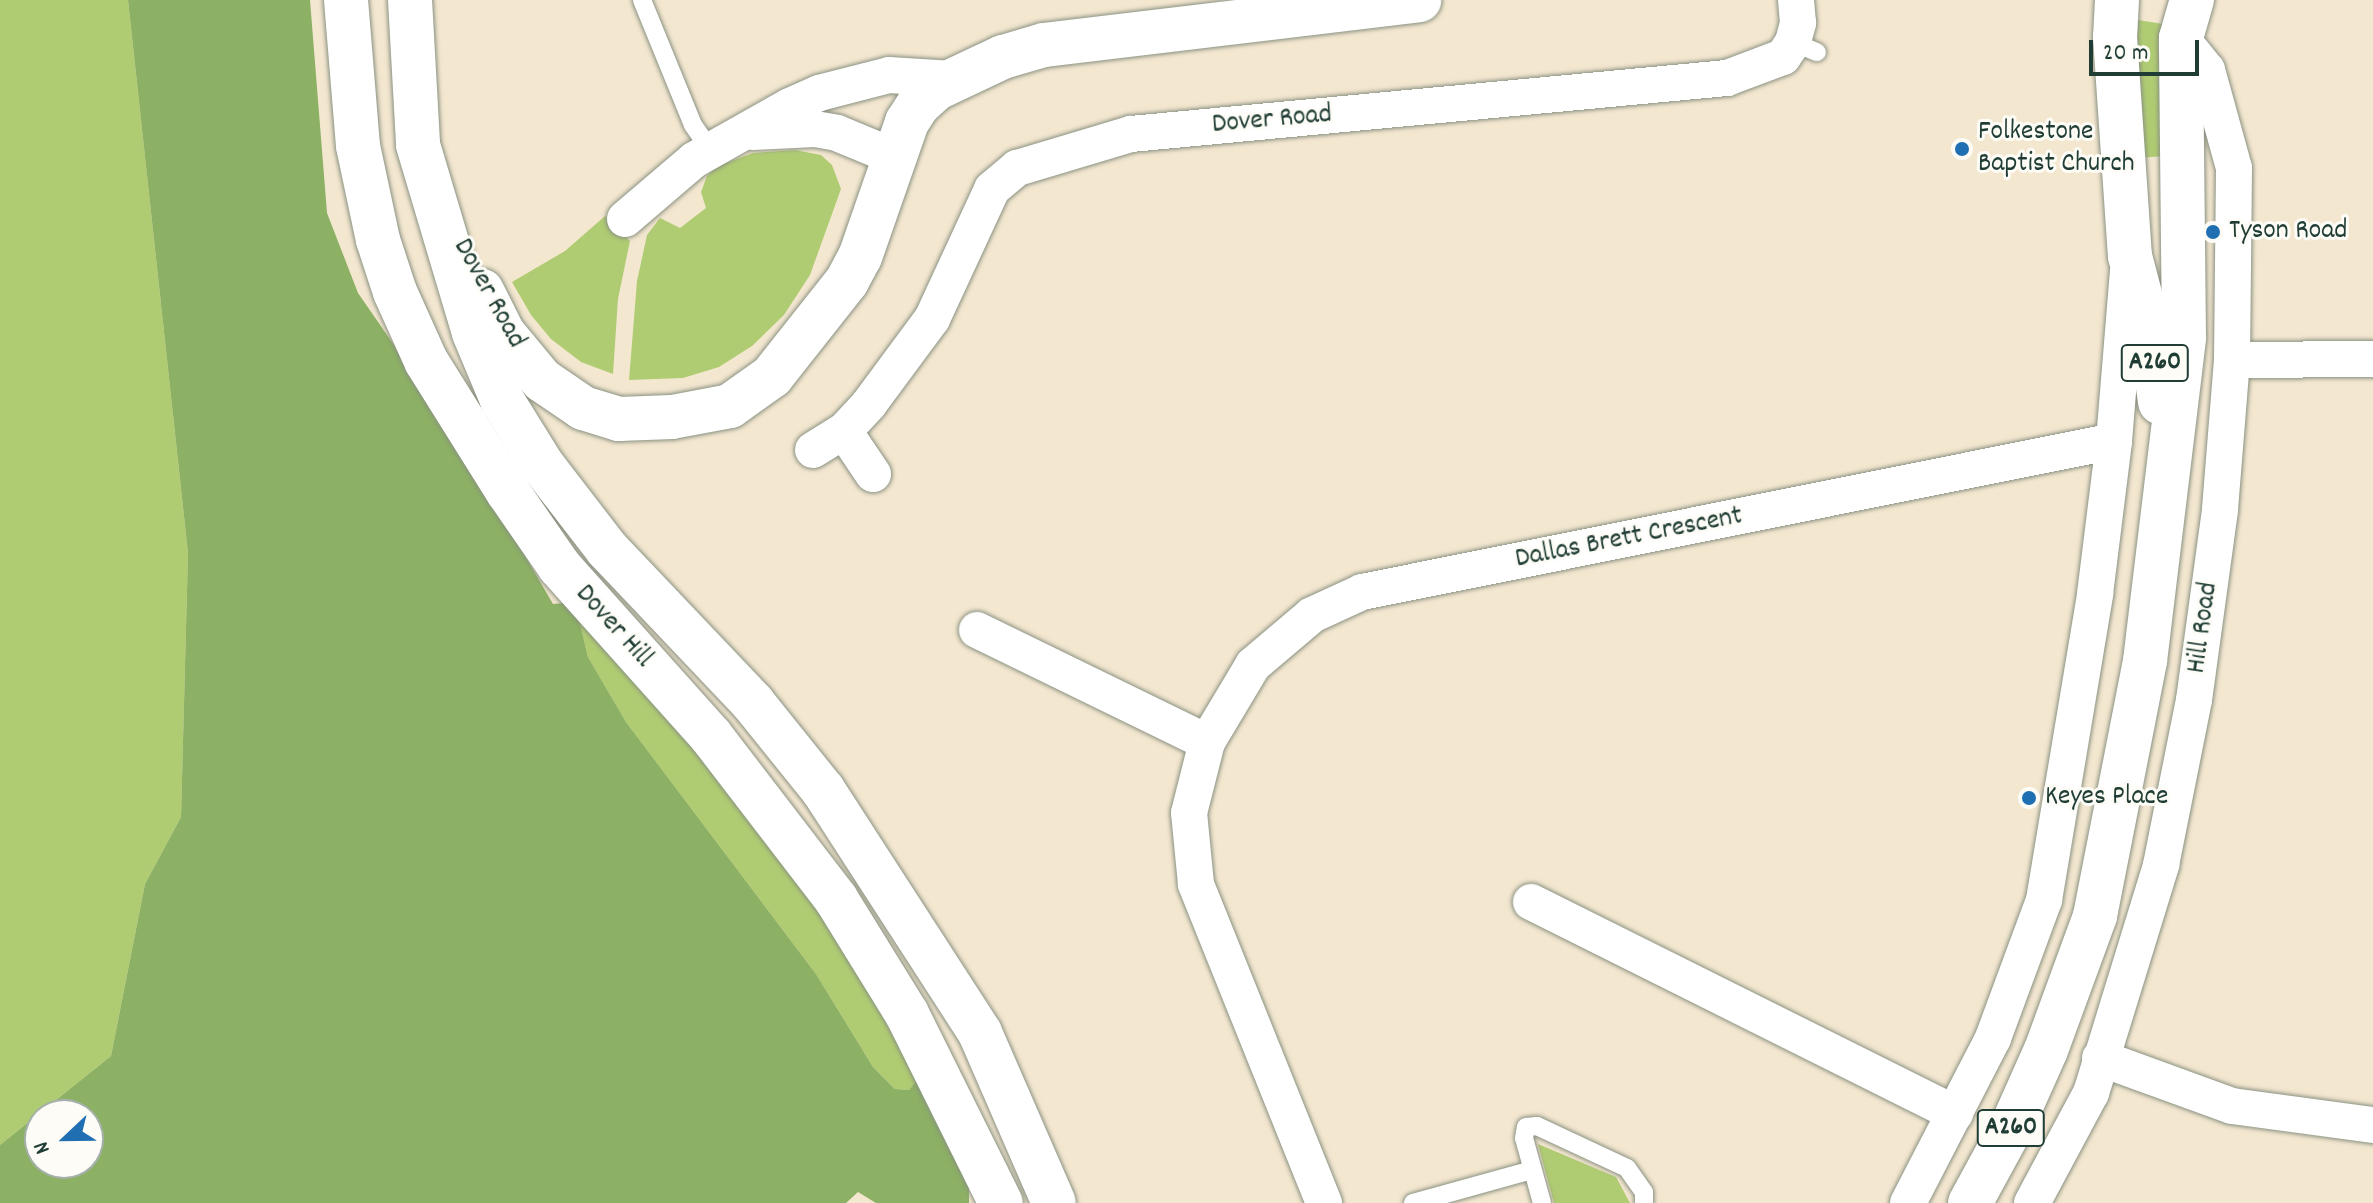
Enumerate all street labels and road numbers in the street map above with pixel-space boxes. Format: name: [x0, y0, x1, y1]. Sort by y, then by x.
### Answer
street label: Dover Road: [1211, 99, 1333, 143]
street label: Dover Road: [444, 233, 532, 355]
road number: A260: [2119, 341, 2191, 385]
street label: Dallas Brett Crescent: [1513, 501, 1745, 577]
street label: Dover Hill: [567, 578, 659, 676]
street label: Hill Road: [2181, 580, 2227, 676]
road number: A260: [1975, 1106, 2047, 1150]

